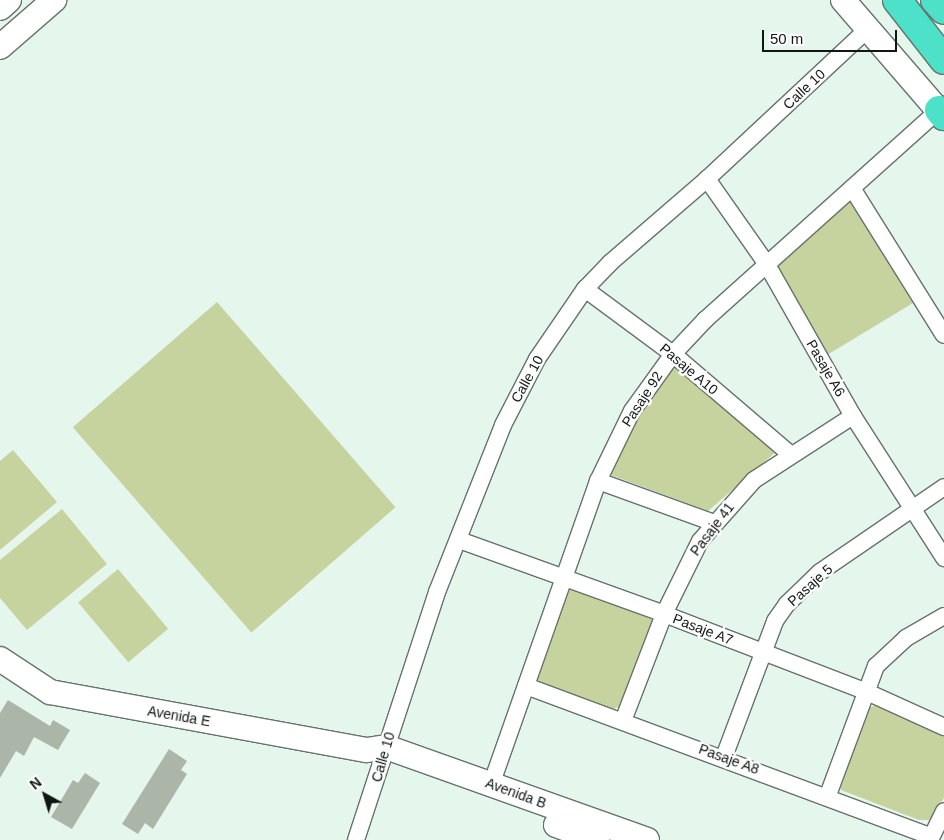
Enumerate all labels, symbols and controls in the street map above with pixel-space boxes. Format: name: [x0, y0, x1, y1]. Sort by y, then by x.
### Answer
scale bar: [764, 20, 899, 52]
text: 50 m: [770, 30, 803, 47]
street label: Calle 10: [779, 65, 829, 113]
street label: Pasaje A6: [803, 336, 849, 400]
street label: Pasaje A10: [656, 340, 722, 398]
street label: Calle 10: [507, 352, 547, 406]
street label: Pasaje 92: [618, 368, 666, 430]
street label: Pasaje 41: [687, 499, 737, 559]
street label: Pasaje 5: [784, 561, 836, 609]
street label: Pasaje A7: [670, 610, 736, 648]
street label: Avenida E: [146, 702, 212, 730]
street label: Calle 10: [368, 730, 398, 784]
street label: Pasaje A8: [696, 740, 762, 778]
north arrow: [20, 770, 70, 820]
text: N: [27, 774, 45, 793]
street label: Avenida B: [483, 774, 549, 812]

